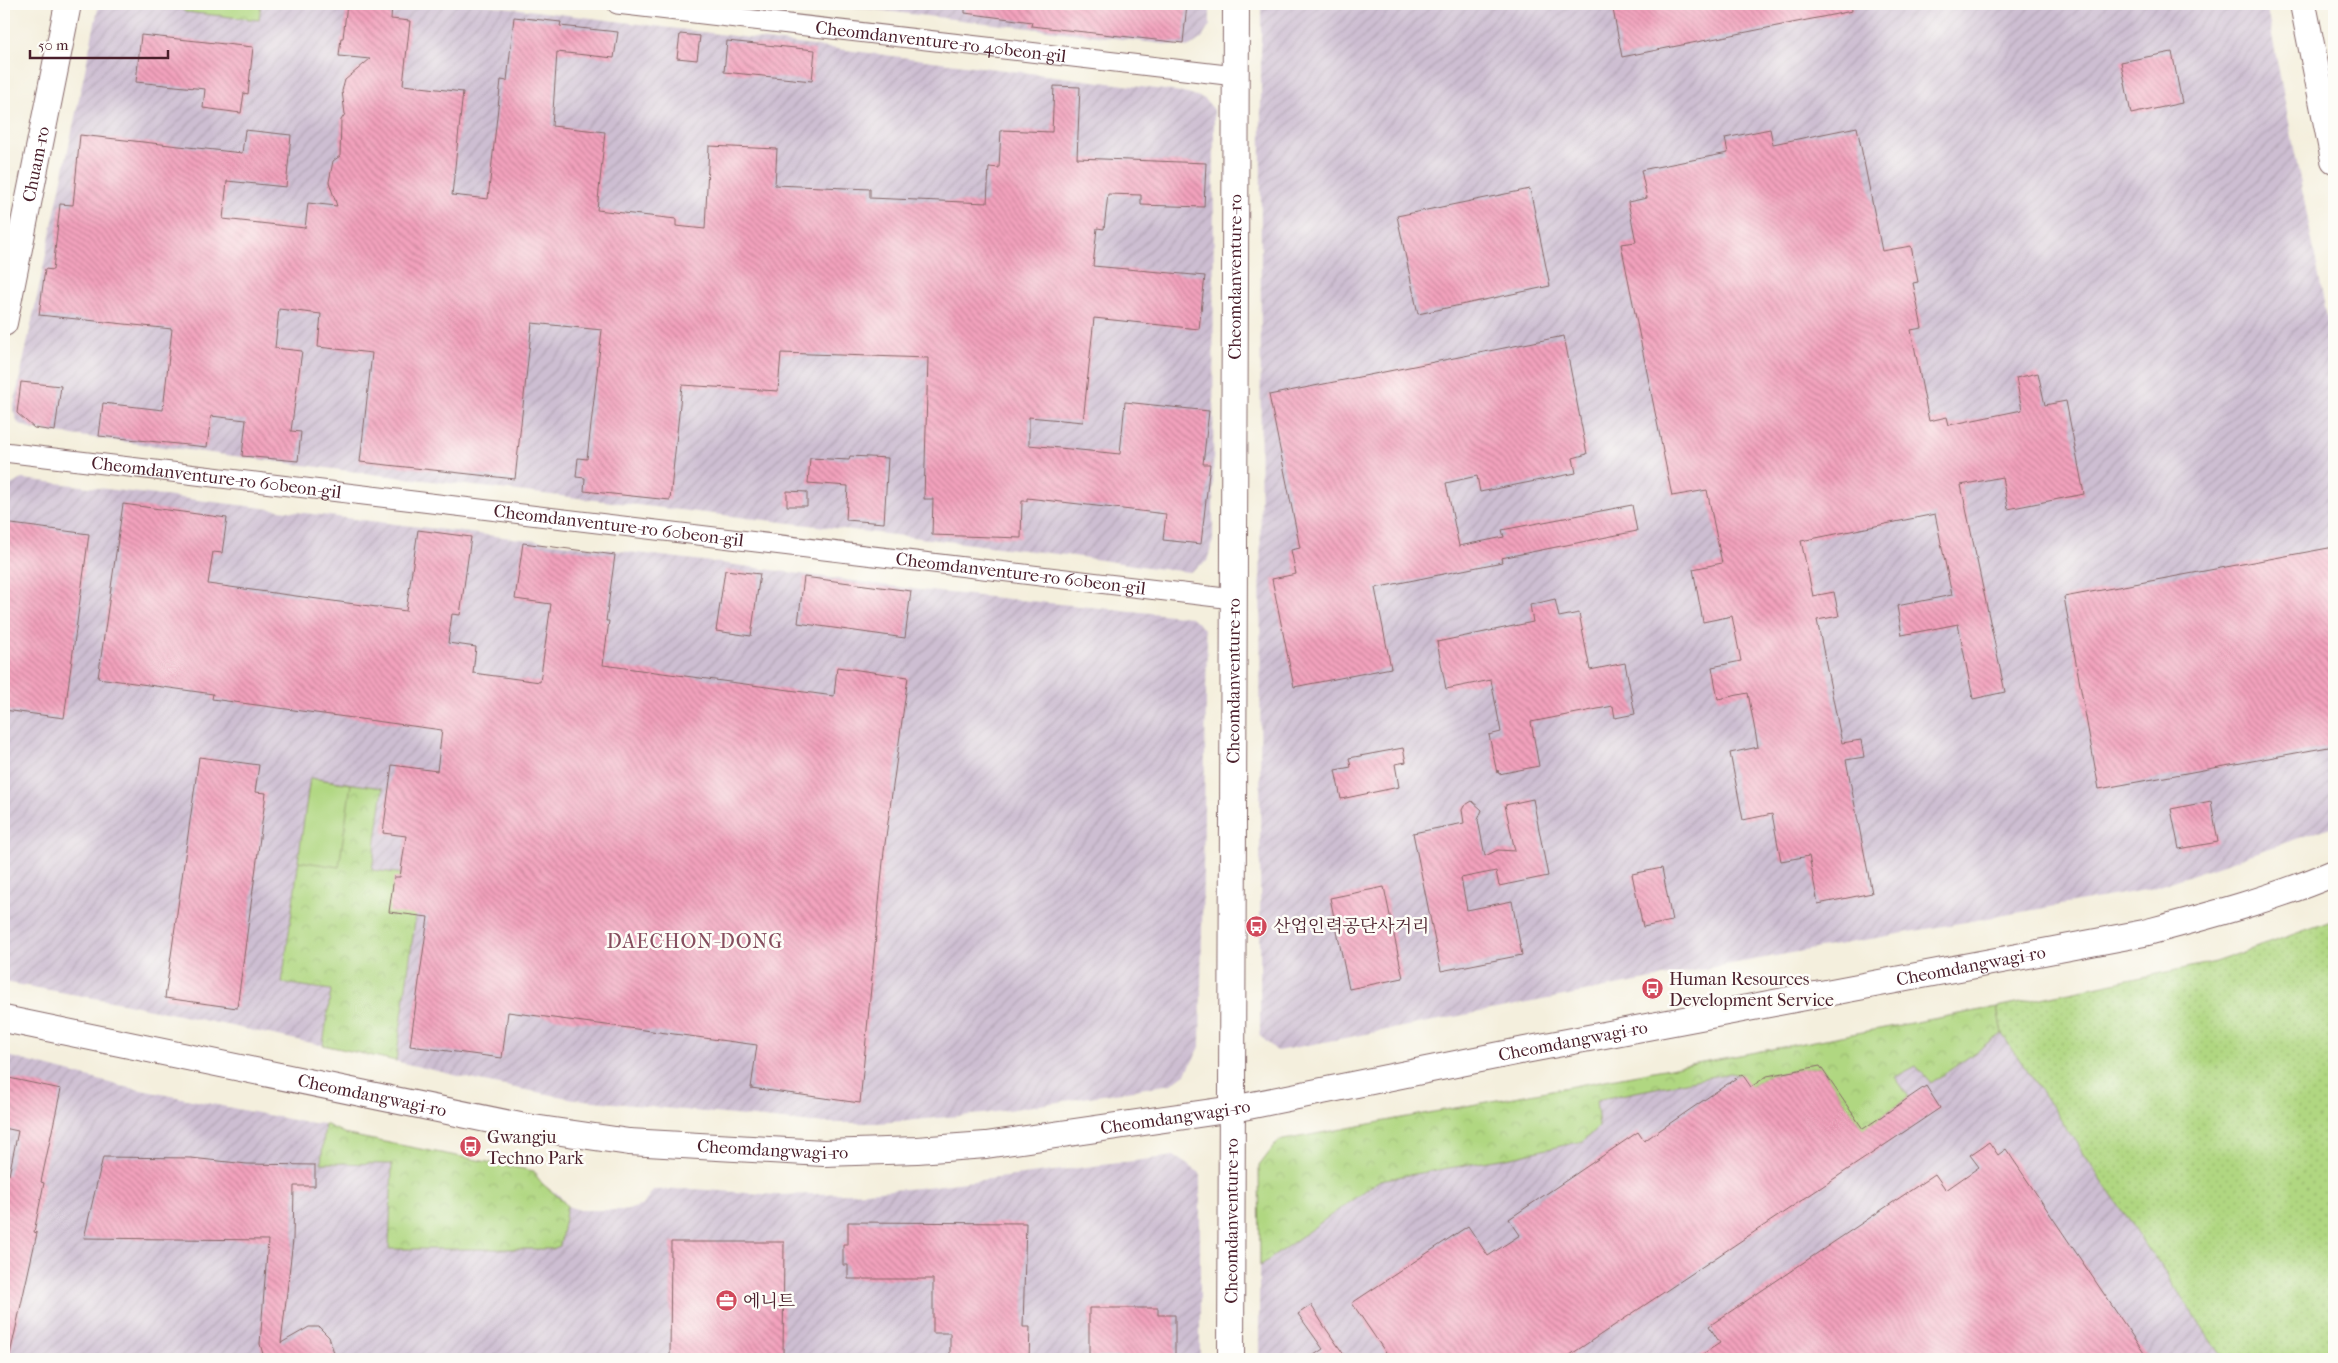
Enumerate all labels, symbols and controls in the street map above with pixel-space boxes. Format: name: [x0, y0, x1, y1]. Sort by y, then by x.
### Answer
street label: Cheomdanventure-ro 40beon-gil: [814, 17, 1067, 67]
scale bar: [30, 28, 168, 60]
text: 50 m: [38, 36, 69, 54]
street label: Chuam-ro: [18, 124, 54, 204]
street label: Cheomdanventure-ro: [1224, 194, 1246, 360]
street label: Cheomdanventure-ro 60beon-gil: [90, 452, 343, 503]
street label: Cheomdanventure-ro 60beon-gil: [492, 500, 745, 551]
street label: Cheomdanventure-ro 60beon-gil: [895, 548, 1147, 599]
street label: Cheomdanventure-ro: [1223, 598, 1244, 764]
bus stop icon: 산업인력공단사거리: [1245, 914, 1269, 938]
place label: 산업인력공단사거리: [1273, 916, 1430, 937]
district label: DAECHON-DONG: [607, 930, 783, 953]
street label: Cheomdangwagi-ro: [1895, 941, 2047, 990]
place label: Human Resources Development Service: [1669, 969, 1834, 1011]
bus stop icon: Human Resources Development Service: [1641, 977, 1665, 1001]
street label: Cheomdangwagi-ro: [1496, 1017, 1649, 1066]
street label: Cheomdangwagi-ro: [296, 1070, 448, 1121]
street label: Cheomdangwagi-ro: [1099, 1095, 1252, 1139]
place label: Gwangju Techno Park: [487, 1127, 584, 1169]
bus stop icon: Gwangju Techno Park: [459, 1135, 483, 1159]
street label: Cheomdangwagi-ro: [696, 1135, 849, 1164]
street label: Cheomdanventure-ro: [1221, 1138, 1242, 1304]
office icon: 에니트: [715, 1289, 739, 1313]
place label: 에니트: [743, 1291, 796, 1312]

